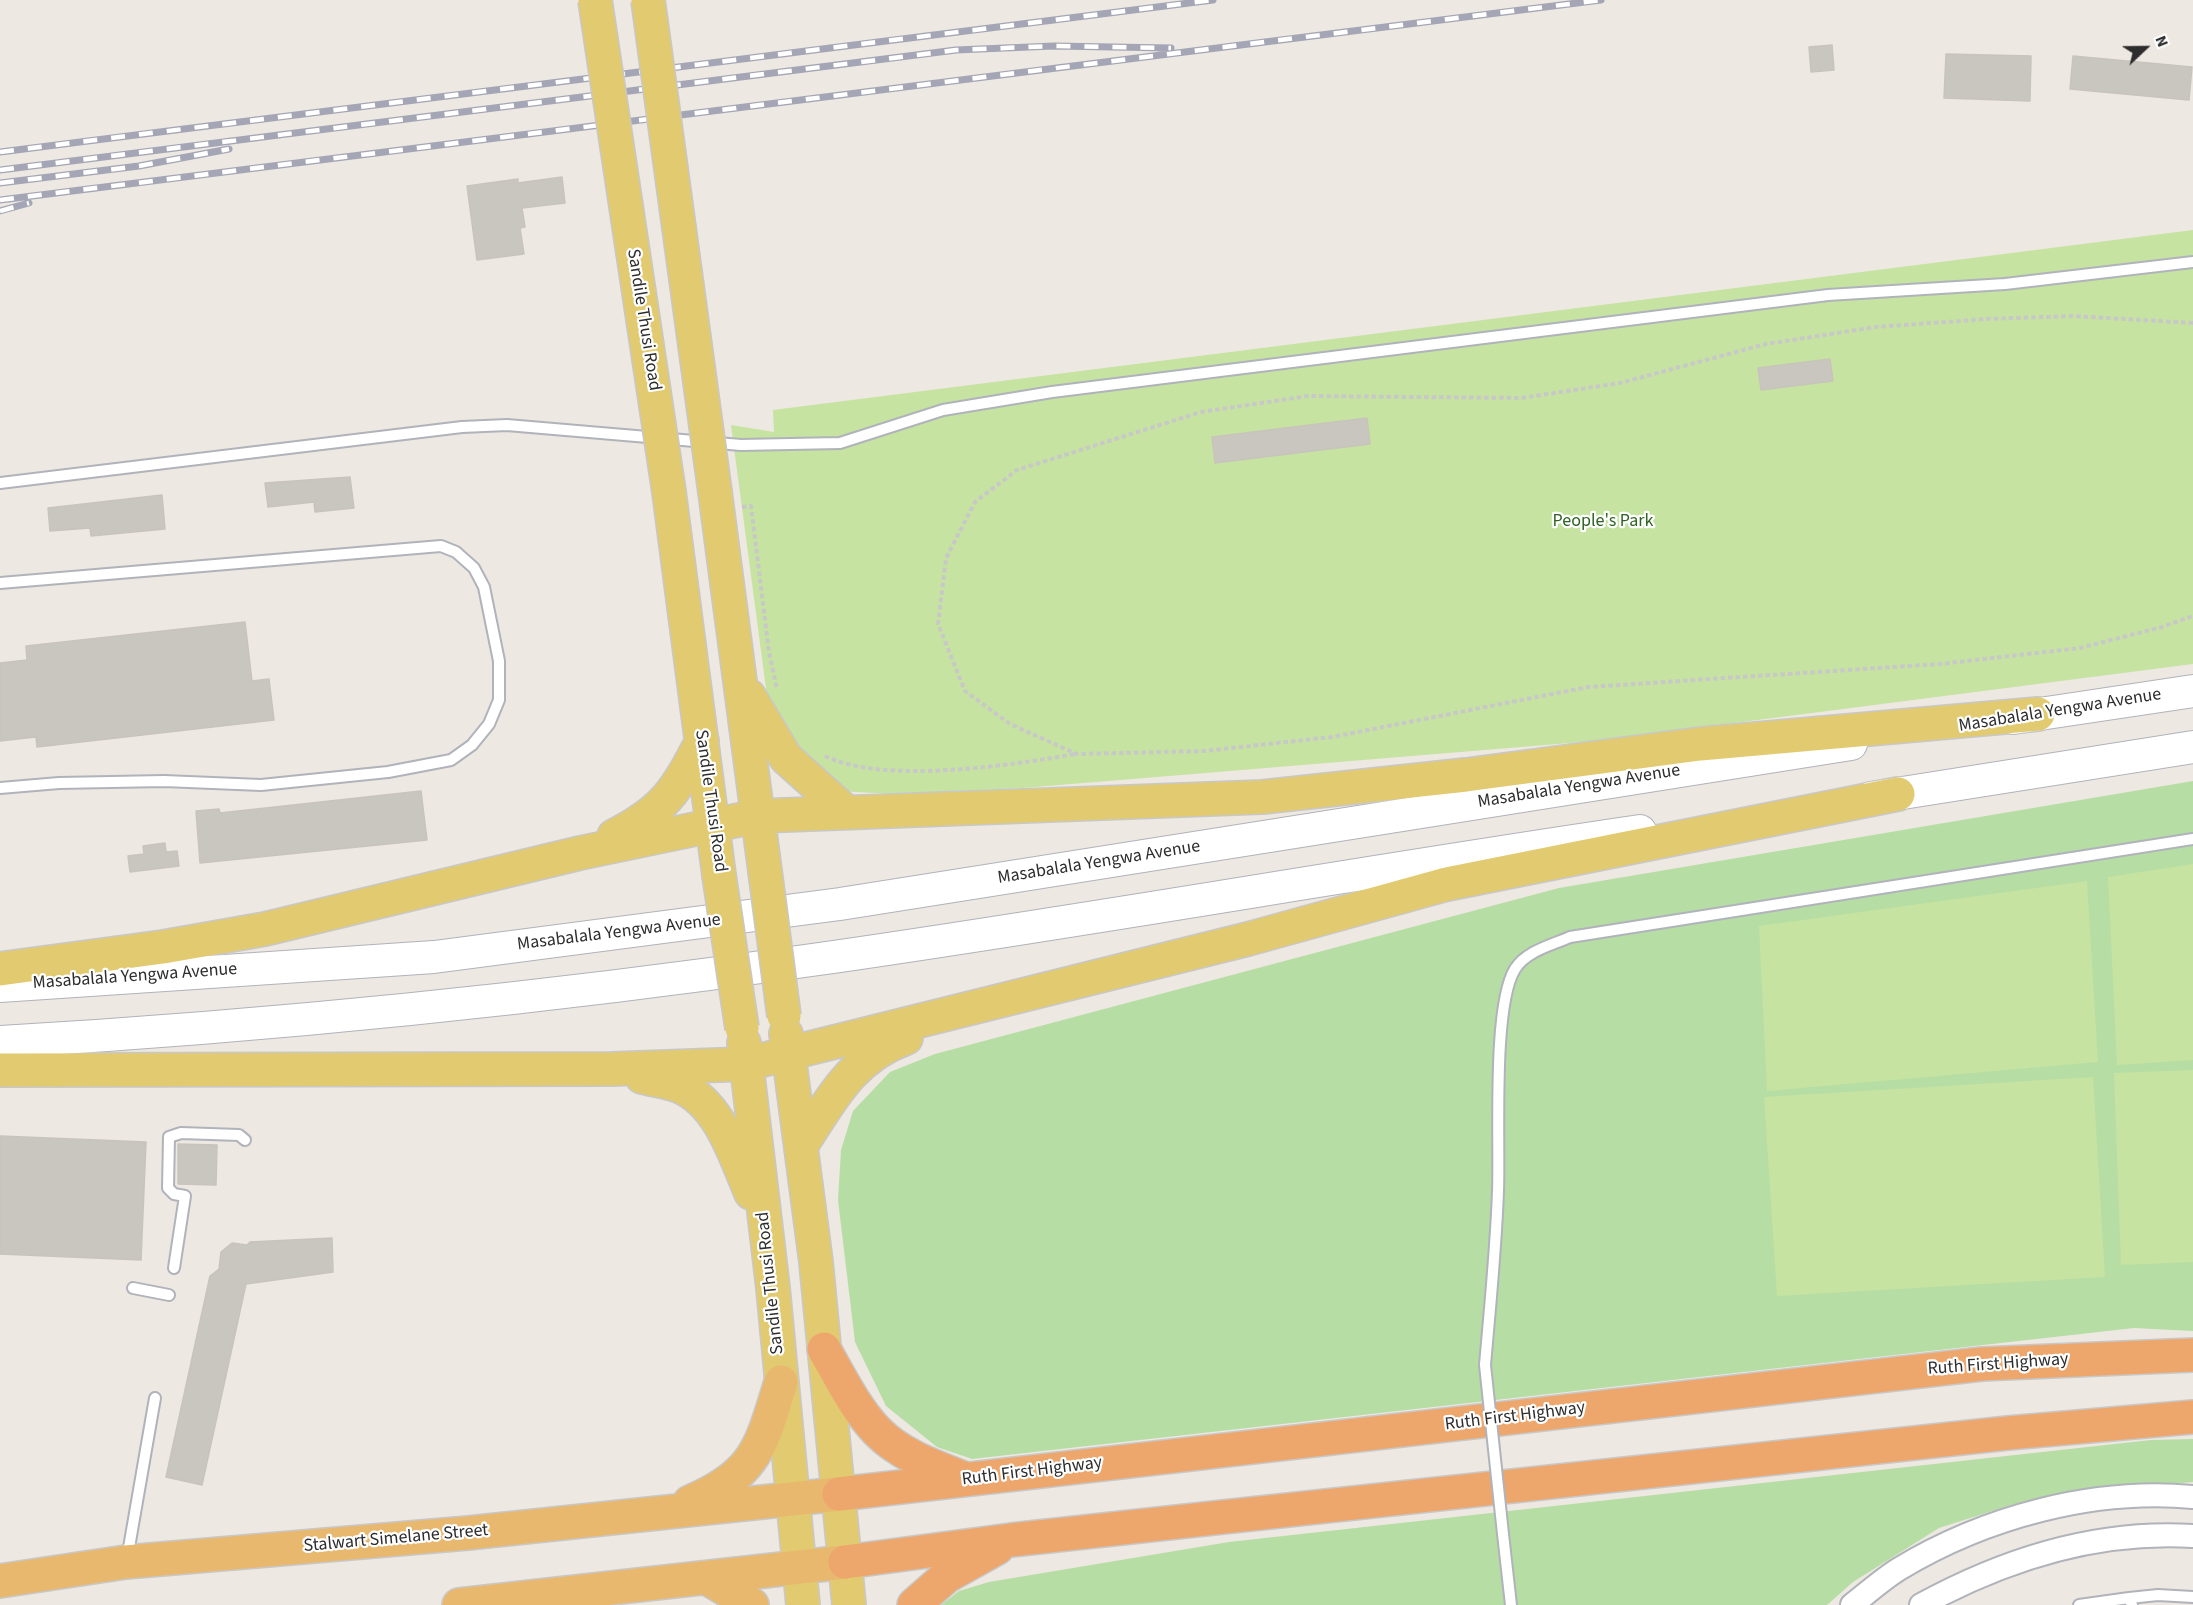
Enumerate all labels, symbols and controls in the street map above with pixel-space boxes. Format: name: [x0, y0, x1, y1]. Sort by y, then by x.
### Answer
north arrow: [2115, 18, 2175, 78]
text: N: [2149, 32, 2174, 50]
street label: Sandile Thusi Road: [621, 247, 665, 393]
park label: People's Park: [1553, 511, 1653, 533]
street label: Masabalala Yengwa Avenue: [1957, 684, 2163, 738]
street label: Sandile Thusi Road: [689, 728, 731, 874]
street label: Masabalala Yengwa Avenue: [1476, 760, 1682, 814]
street label: Masabalala Yengwa Avenue: [996, 836, 1202, 890]
street label: Masabalala Yengwa Avenue: [516, 910, 722, 956]
street label: Masabalala Yengwa Avenue: [32, 959, 238, 995]
street label: Sandile Thusi Road: [753, 1211, 789, 1355]
street label: Ruth First Highway: [1927, 1349, 2069, 1381]
street label: Ruth First Highway: [1444, 1398, 1586, 1436]
street label: Ruth First Highway: [961, 1453, 1103, 1491]
street label: Stalwart Simelane Street: [303, 1520, 489, 1558]

